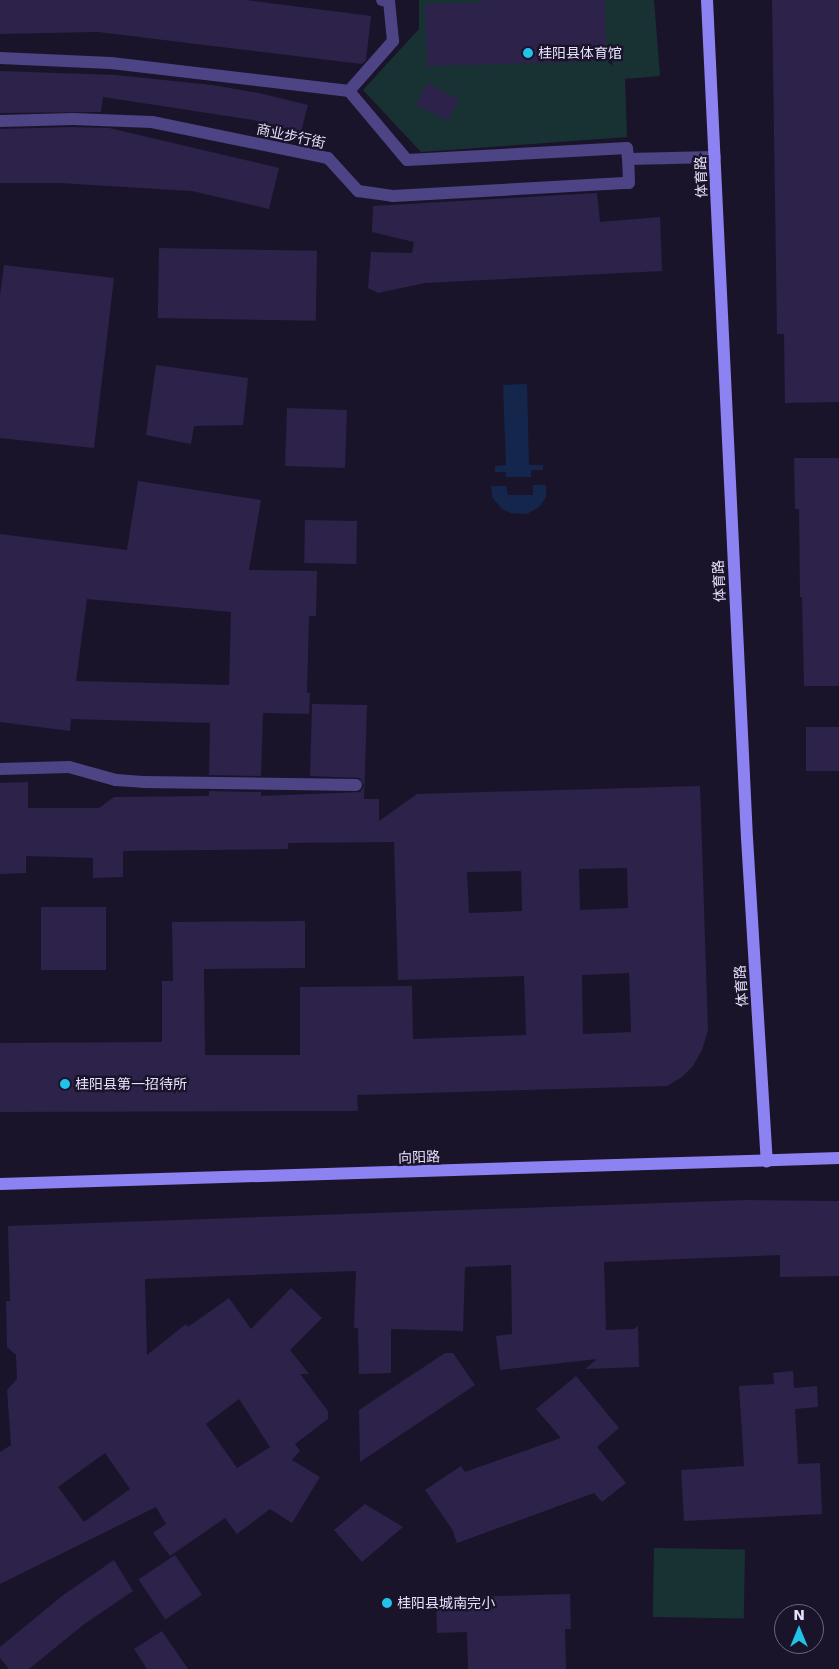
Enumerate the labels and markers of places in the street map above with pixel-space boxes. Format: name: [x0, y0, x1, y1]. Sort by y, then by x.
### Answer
place label: 桂阳县体育馆: [538, 45, 622, 61]
marker: 桂阳县体育馆: [522, 47, 534, 59]
place label: 桂阳县第一招待所: [75, 1076, 187, 1092]
marker: 桂阳县第一招待所: [59, 1078, 71, 1090]
place label: 桂阳县城南完小: [397, 1595, 495, 1611]
marker: 桂阳县城南完小: [381, 1597, 393, 1609]

